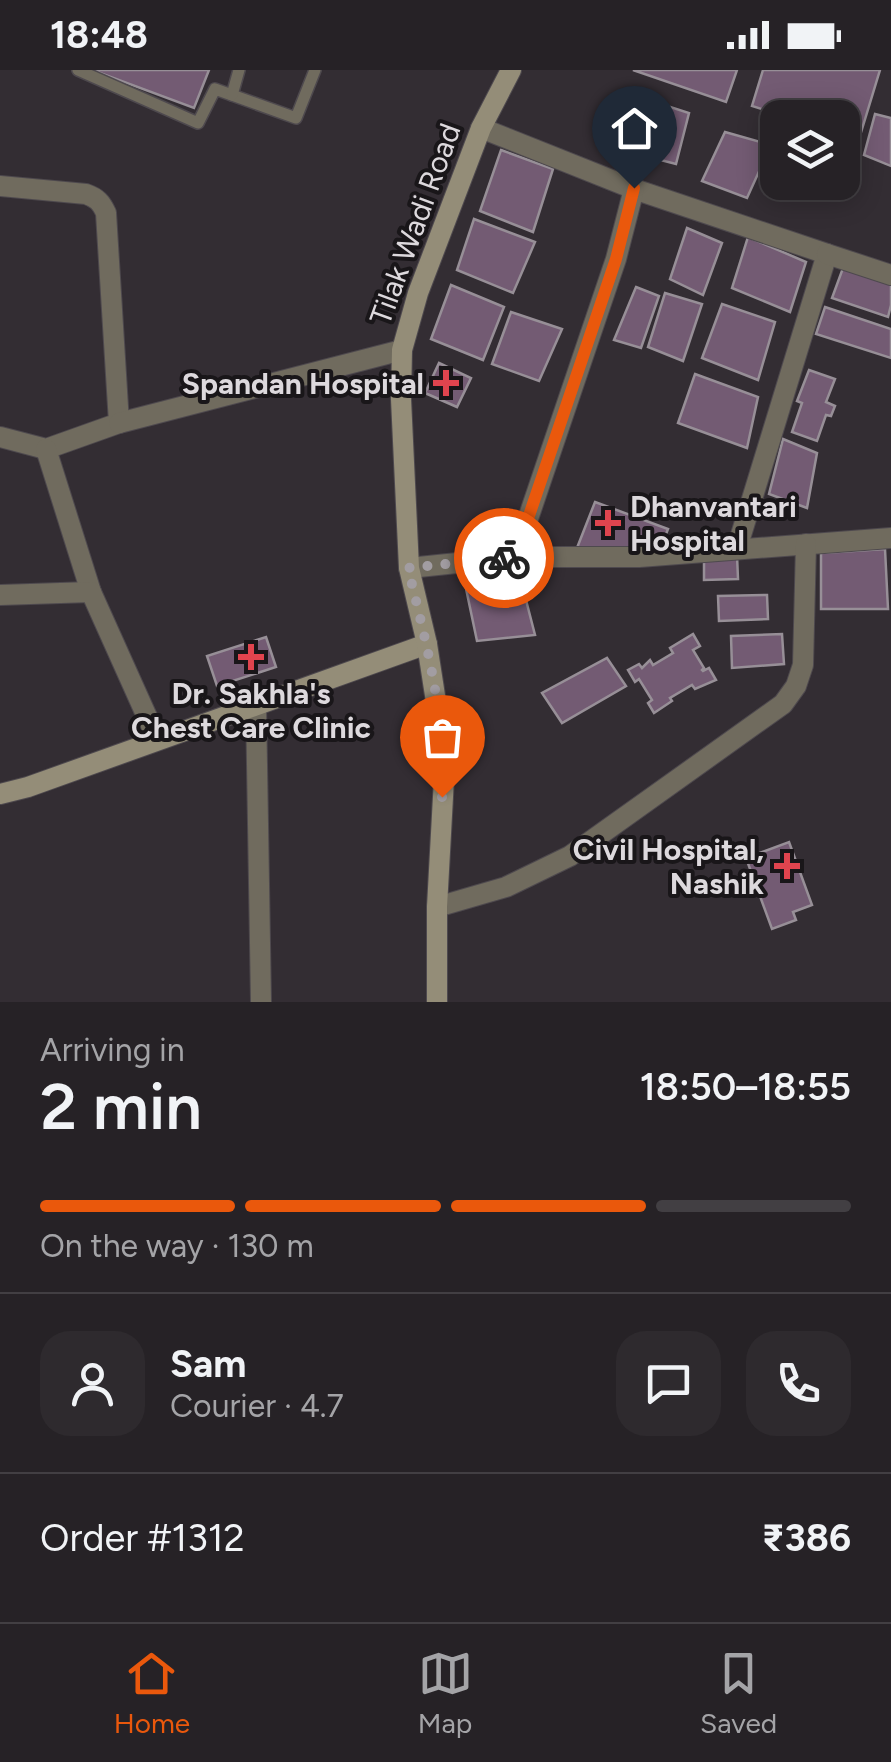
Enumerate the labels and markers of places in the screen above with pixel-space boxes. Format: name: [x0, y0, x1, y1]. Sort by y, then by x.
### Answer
pin: [592, 86, 677, 189]
place label: Spandan Hospital: [182, 365, 424, 402]
marker: Spandan Hospital: [433, 370, 459, 396]
place label: Dhanvantari Hospital: [630, 488, 797, 559]
marker: Dhanvantari Hospital: [595, 510, 621, 536]
marker: Dr. Sakhla's Chest Care Clinic: [238, 644, 264, 670]
place label: Dr. Sakhla's Chest Care Clinic: [131, 675, 371, 746]
pin: [400, 695, 485, 798]
place label: Civil Hospital, Nashik: [573, 831, 764, 902]
marker: Civil Hospital, Nashik: [774, 853, 800, 879]

